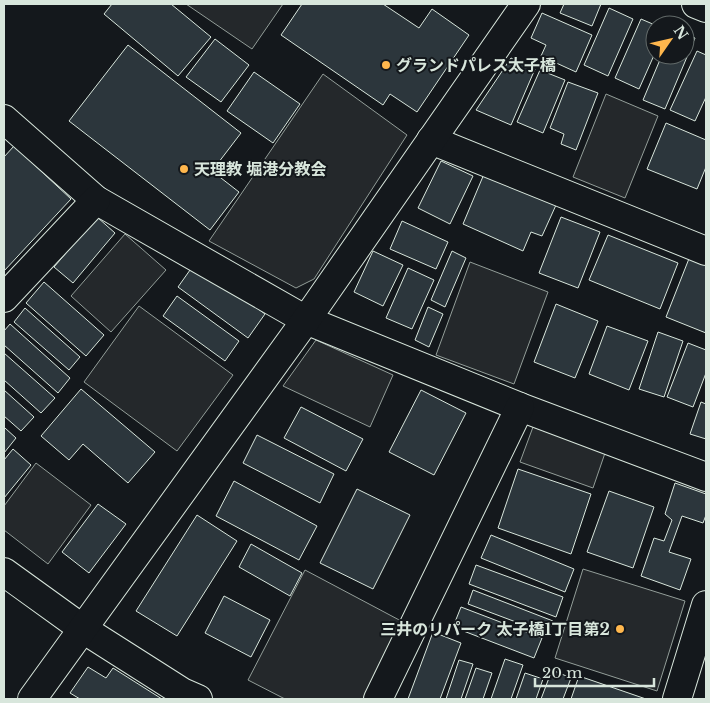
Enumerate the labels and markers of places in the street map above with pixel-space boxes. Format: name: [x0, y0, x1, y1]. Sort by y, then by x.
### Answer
place label: グランドパレス太子橋: [396, 55, 556, 75]
marker: グランドパレス太子橋: [380, 59, 392, 71]
place label: 天理教 堀港分教会: [194, 159, 326, 179]
marker: 天理教 堀港分教会: [178, 163, 190, 175]
place label: 三井のリパーク 太子橋1丁目第2: [380, 619, 610, 639]
marker: 三井のリパーク 太子橋1丁目第2: [614, 623, 626, 635]

